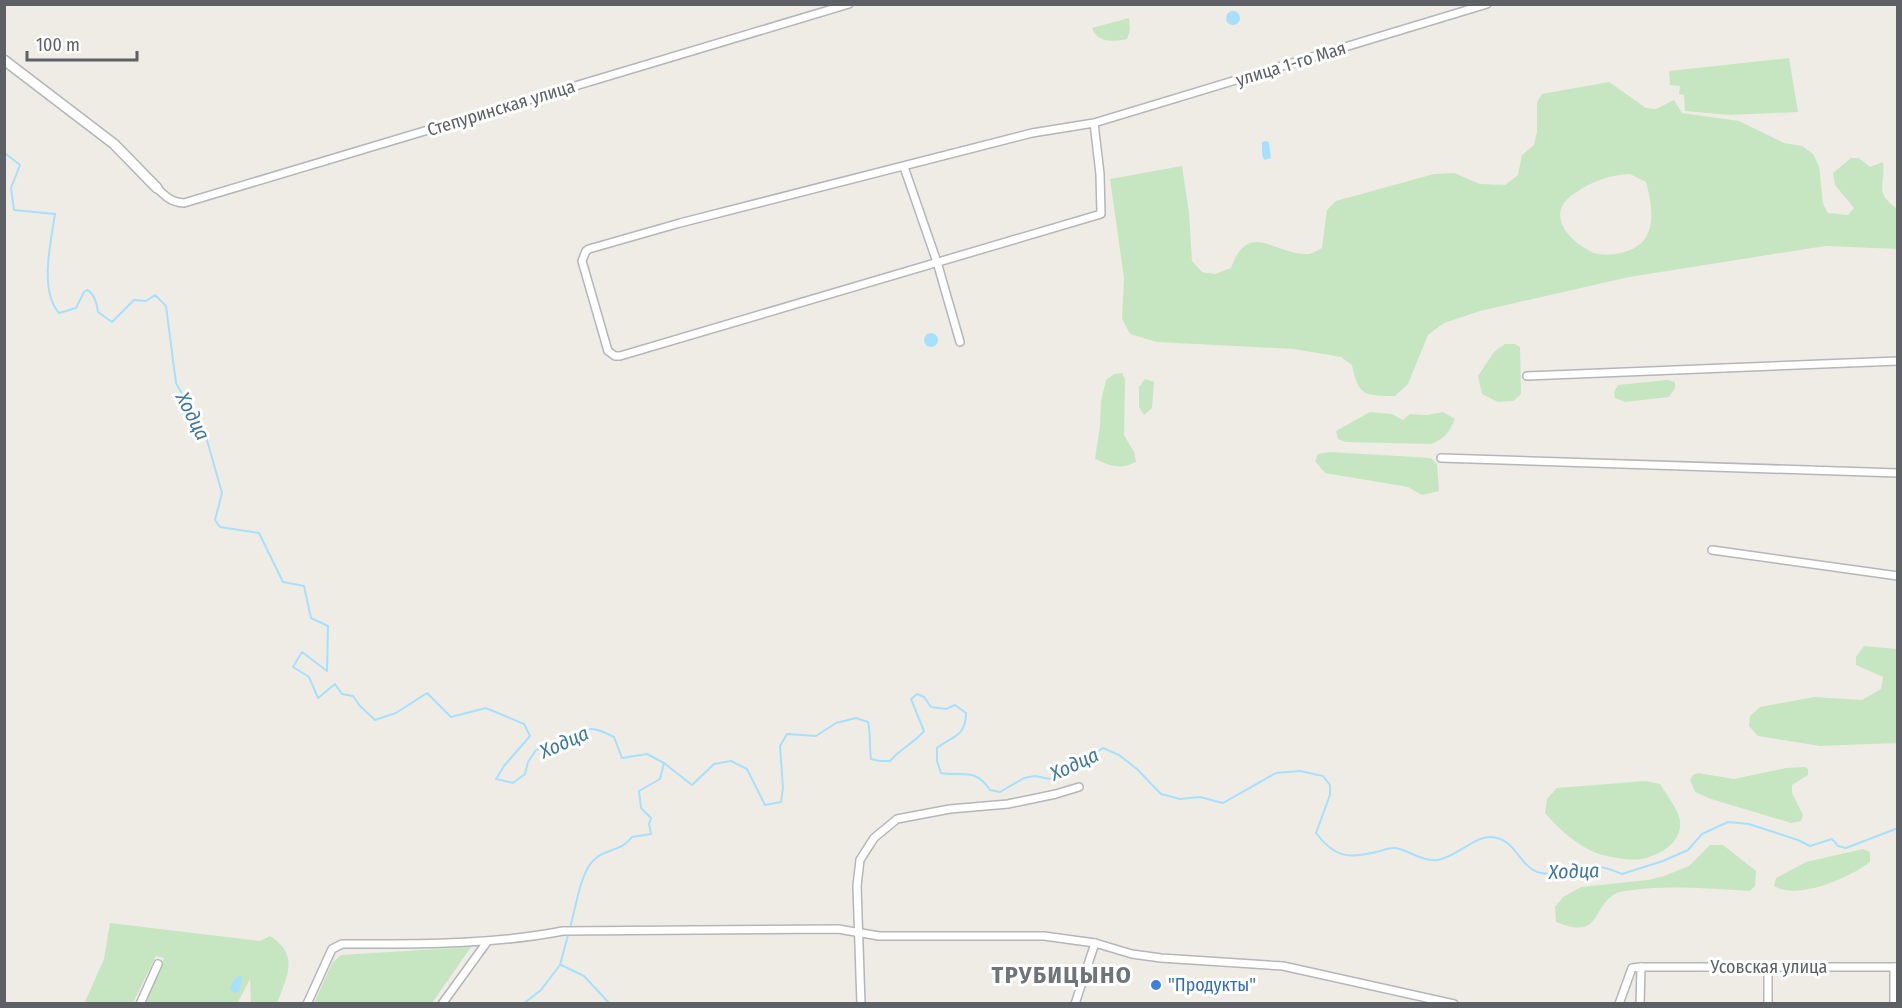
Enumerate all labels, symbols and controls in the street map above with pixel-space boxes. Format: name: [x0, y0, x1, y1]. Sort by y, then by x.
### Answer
scale bar: [27, 24, 136, 62]
text: 100 m: [36, 34, 80, 56]
street label: улица 1-го Мая: [1233, 37, 1349, 91]
street label: Степуринская улица: [424, 75, 578, 141]
water label: Ходца: [170, 387, 215, 444]
water label: Ходца: [535, 721, 592, 764]
water label: Ходца: [1045, 742, 1102, 786]
water label: Ходца: [1547, 858, 1600, 884]
street label: Усовская улица: [1710, 956, 1828, 978]
district label: ТРУБИЦЫНО: [992, 961, 1132, 989]
place label: "Продукты": [1168, 974, 1256, 996]
marker: "Продукты": [1149, 978, 1163, 992]

